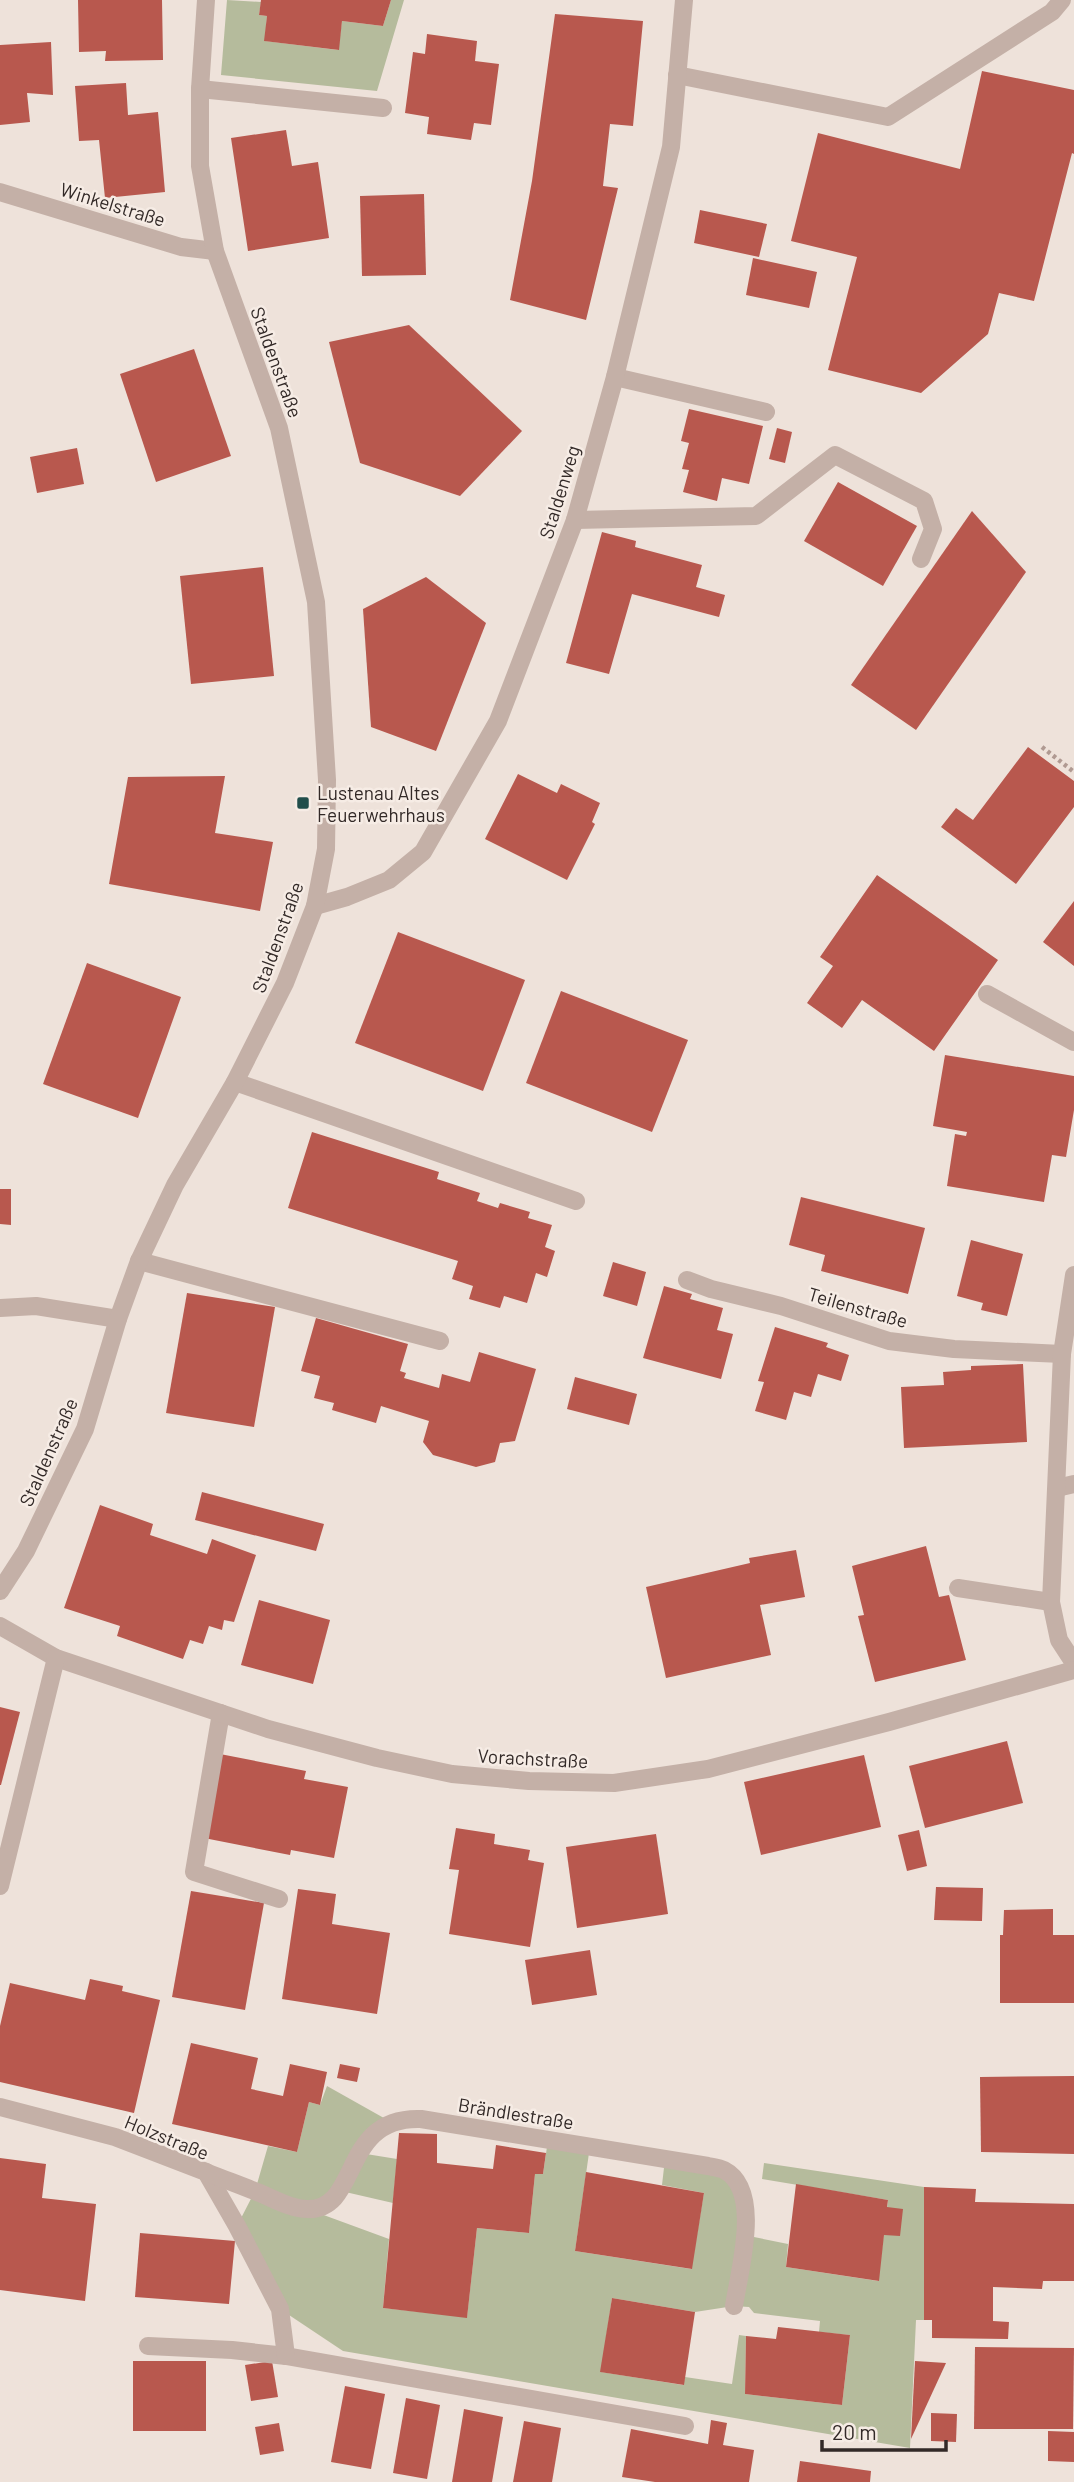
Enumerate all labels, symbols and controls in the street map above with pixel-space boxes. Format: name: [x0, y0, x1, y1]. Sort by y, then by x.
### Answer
street label: Winkelstraße: [58, 177, 168, 231]
street label: Staldenstraße: [246, 303, 308, 421]
street label: Staldenweg: [534, 443, 584, 541]
place label: Lustenau Altes Feuerwehrhaus: [317, 781, 445, 826]
marker: Lustenau Altes Feuerwehrhaus: [295, 795, 311, 811]
street label: Staldenstraße: [246, 878, 308, 996]
street label: Teilenstraße: [806, 1282, 910, 1332]
street label: Staldenstraße: [14, 1394, 82, 1510]
street label: Vorachstraße: [477, 1744, 589, 1772]
street label: Brändlestraße: [457, 2093, 575, 2133]
street label: Holzstraße: [121, 2110, 213, 2164]
scale bar: [822, 2408, 946, 2452]
text: 20 m: [832, 2419, 877, 2444]

